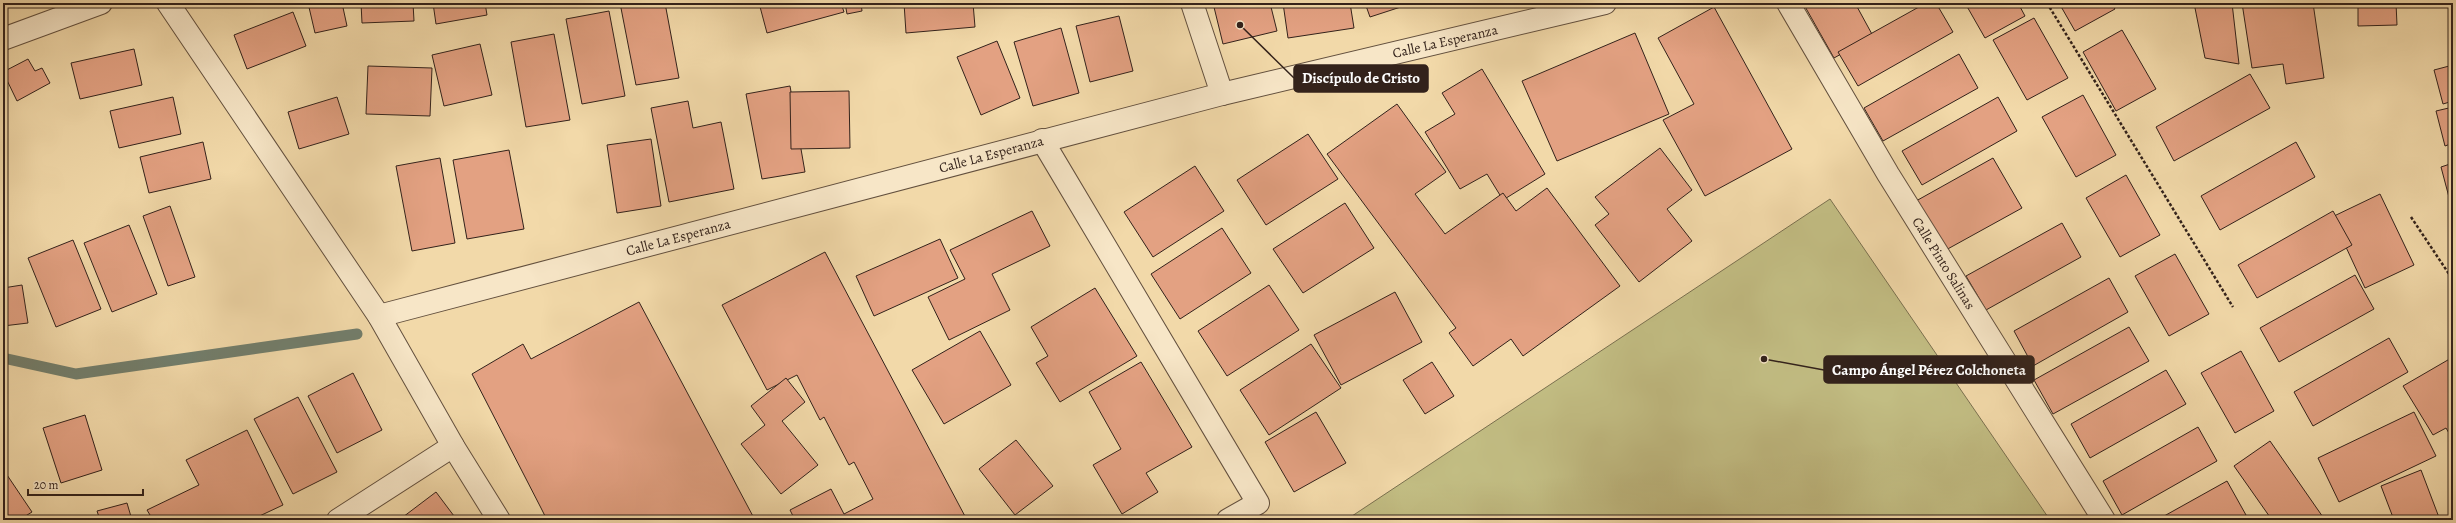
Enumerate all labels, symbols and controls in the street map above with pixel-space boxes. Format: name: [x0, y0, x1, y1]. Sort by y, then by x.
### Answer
street label: Calle La Esperanza: [1391, 20, 1500, 63]
callout: Discípulo de Cristo: [1294, 65, 1428, 92]
text: Discípulo de Cristo: [1302, 68, 1420, 88]
street label: Calle La Esperanza: [937, 131, 1046, 178]
street label: Calle Pinto Salinas: [1908, 213, 1980, 313]
street label: Calle La Esperanza: [624, 214, 733, 261]
callout: Campo Ángel Pérez Colchoneta: [1824, 356, 2034, 383]
text: Campo Ángel Pérez Colchoneta: [1832, 360, 2027, 380]
scale bar: [28, 471, 143, 497]
text: 20 m: [34, 477, 58, 493]

